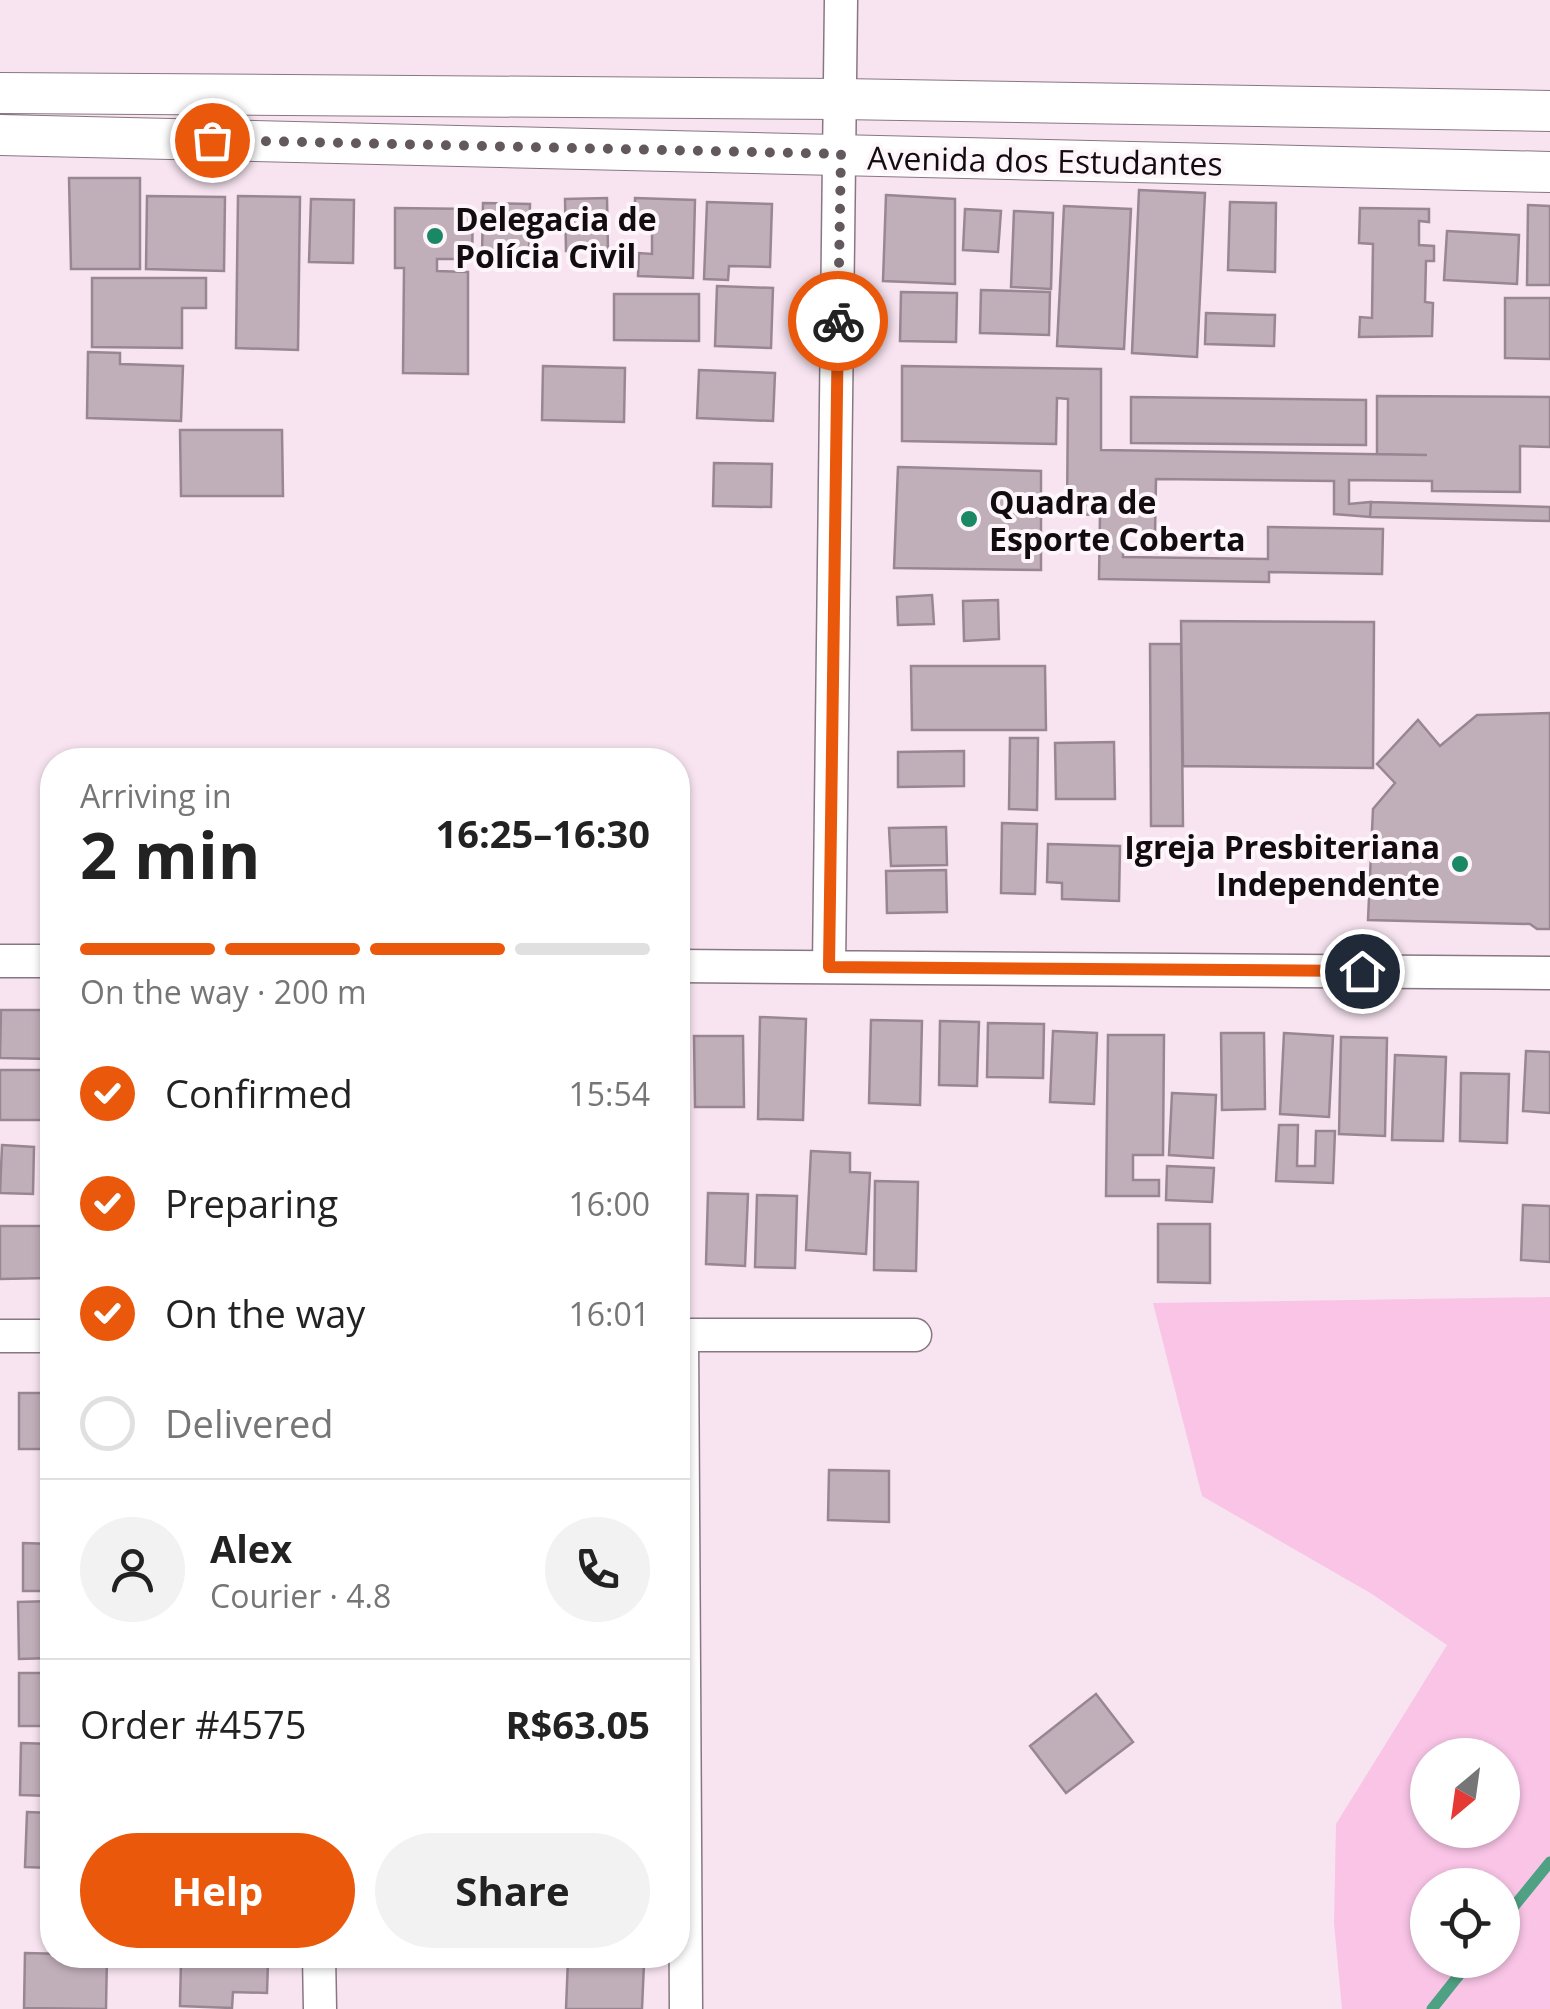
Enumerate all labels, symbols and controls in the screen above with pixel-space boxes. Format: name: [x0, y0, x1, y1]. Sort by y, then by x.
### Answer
pin: [170, 98, 255, 183]
icon: bag: [185, 113, 240, 168]
street label: Avenida dos Estudantes: [867, 135, 1223, 185]
place label: Delegacia de Polícia Civil: [455, 197, 657, 277]
marker: Delegacia de Polícia Civil: [424, 225, 446, 247]
courier: [788, 271, 888, 371]
icon: bike: [811, 294, 866, 349]
place label: Quadra de Esporte Coberta: [989, 480, 1246, 560]
marker: Quadra de Esporte Coberta: [958, 508, 980, 530]
text: Arriving in: [80, 774, 232, 817]
text: 16:25–16:30: [436, 807, 650, 859]
text: 2 min: [80, 810, 260, 898]
place label: Igreja Presbiteriana Independente: [1124, 825, 1440, 905]
marker: Igreja Presbiteriana Independente: [1449, 853, 1471, 875]
pin: [1320, 929, 1405, 1014]
icon: home: [1335, 944, 1390, 999]
text: On the way · 200 m: [80, 970, 367, 1013]
icon: check: [80, 1066, 135, 1121]
text: Confirmed: [165, 1067, 353, 1119]
text: 15:54: [568, 1072, 650, 1115]
icon: check: [80, 1176, 135, 1231]
text: Preparing: [165, 1177, 338, 1229]
text: 16:00: [568, 1182, 650, 1225]
icon: check: [80, 1286, 135, 1341]
text: On the way: [165, 1287, 365, 1339]
text: 16:01: [568, 1292, 650, 1335]
text: Delivered: [165, 1397, 334, 1449]
button: person: [80, 1517, 185, 1622]
button: phone: [545, 1517, 650, 1622]
text: Alex: [210, 1522, 292, 1574]
text: Courier · 4.8: [210, 1574, 391, 1617]
text: Order #4575: [80, 1698, 307, 1750]
text: R$63.05: [505, 1698, 650, 1750]
north arrow: [1410, 1738, 1520, 1848]
map controls: [1410, 1738, 1520, 1978]
button: Help: [80, 1833, 355, 1948]
button: Share: [375, 1833, 650, 1948]
button: locate: [1410, 1868, 1520, 1978]

